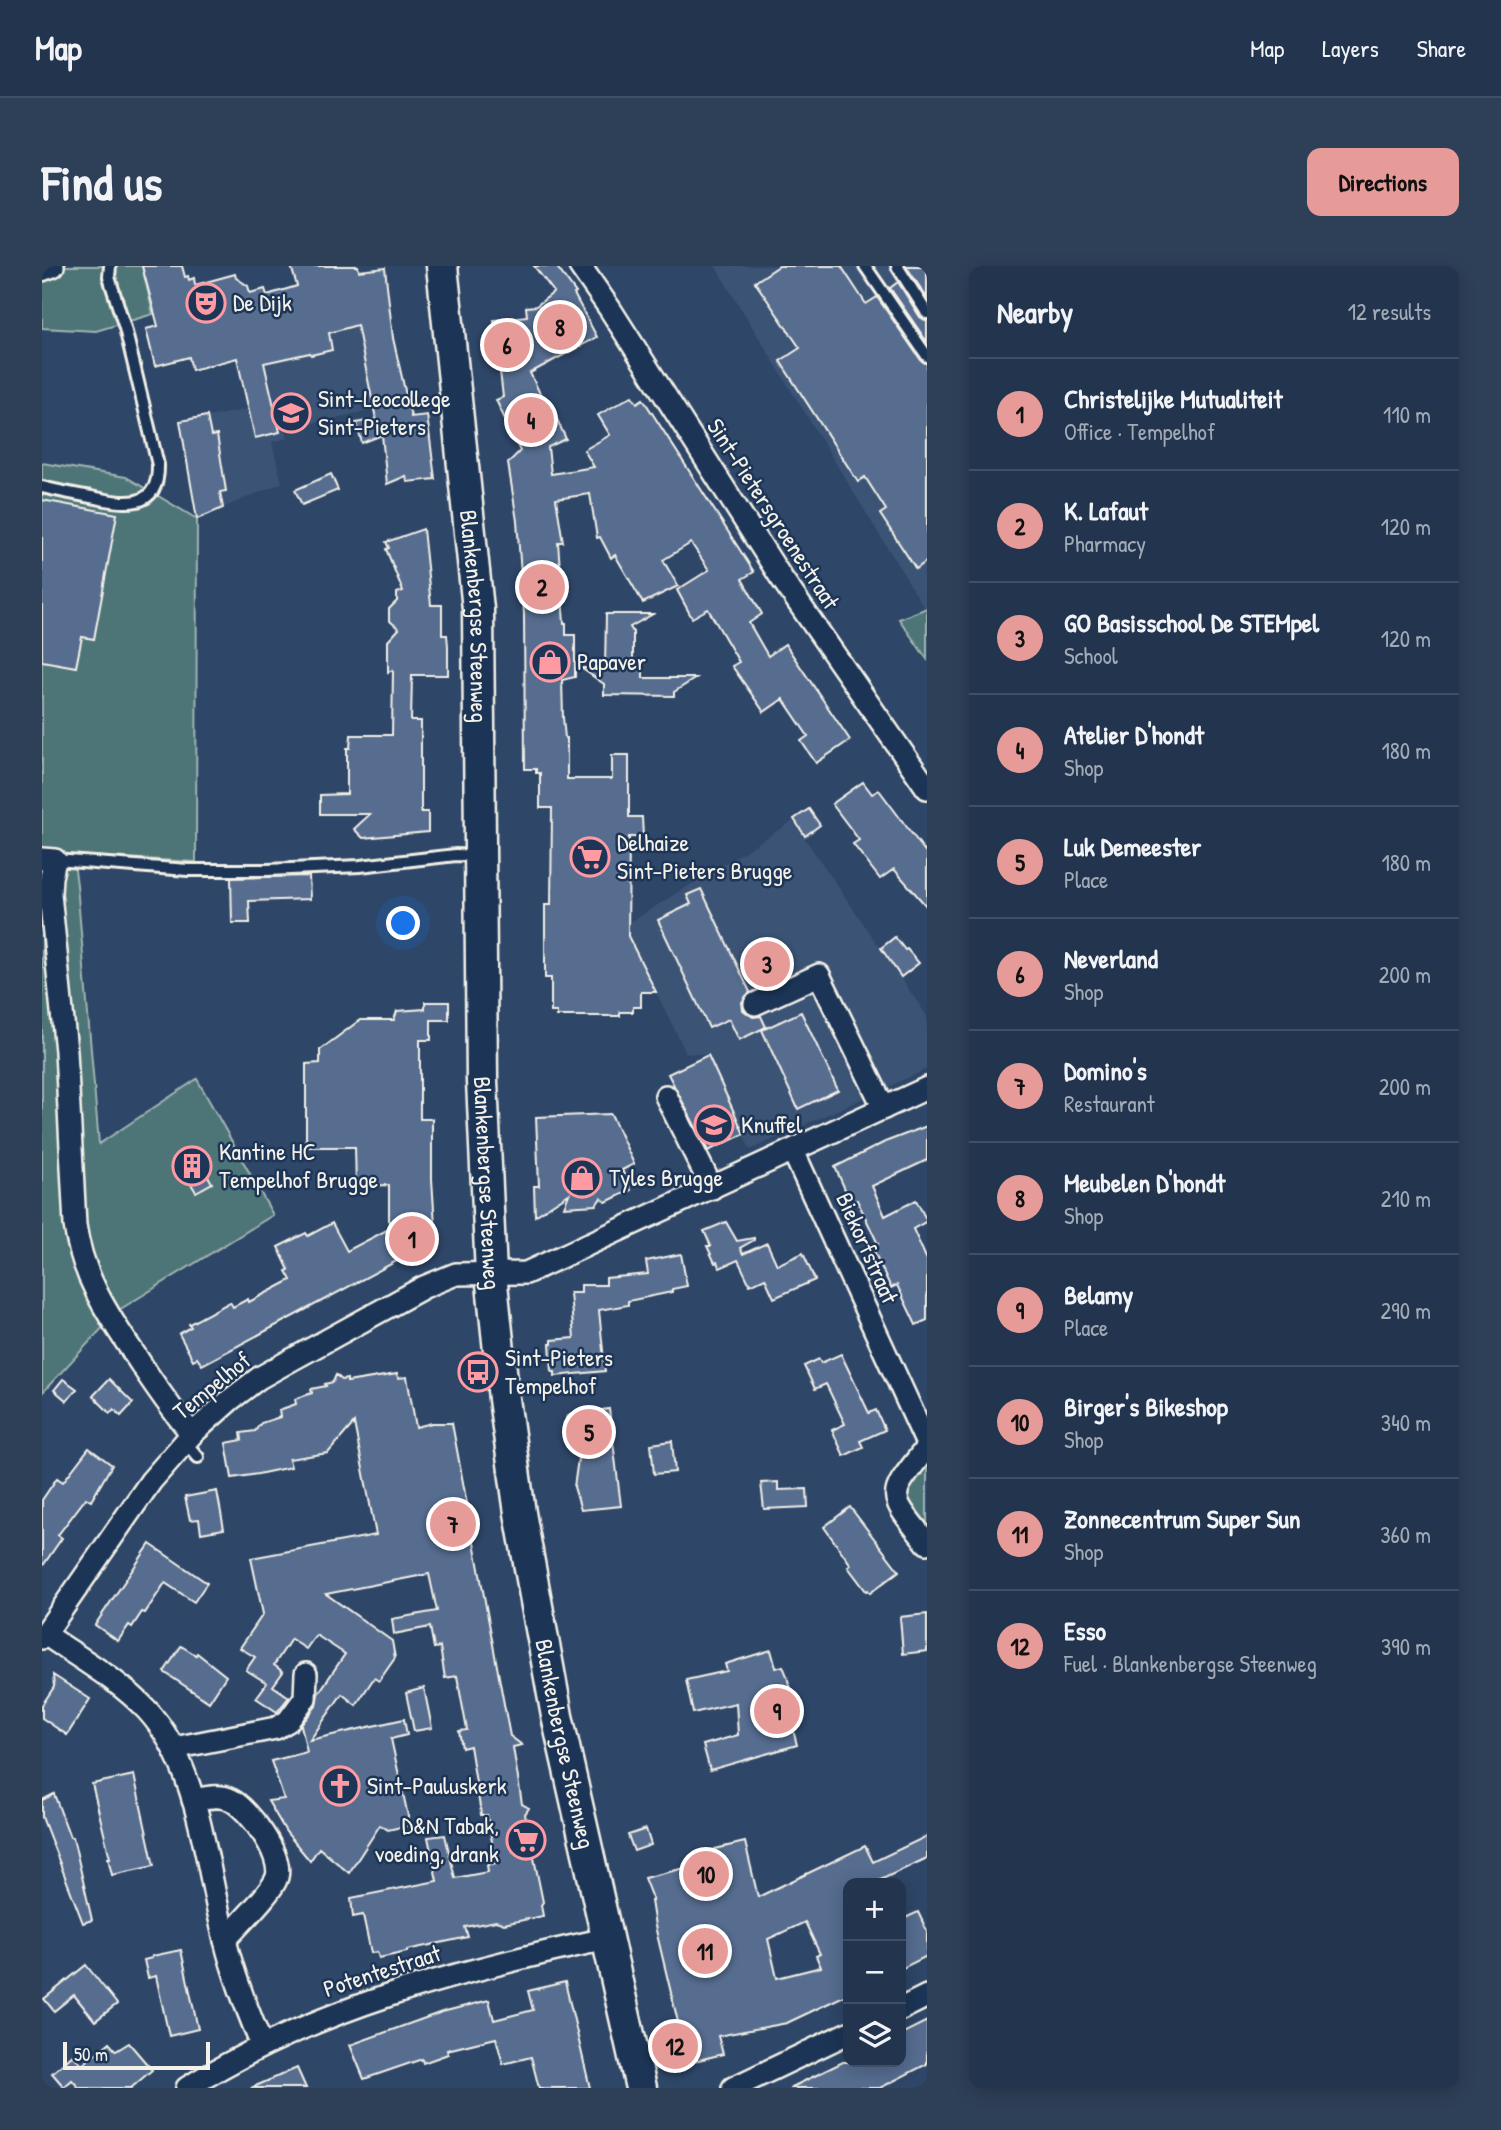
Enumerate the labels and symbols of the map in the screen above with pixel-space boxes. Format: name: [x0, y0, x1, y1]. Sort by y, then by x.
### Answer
theatre icon: De Dijk: [185, 282, 227, 324]
place label: De Dijk: [233, 286, 292, 318]
pin: 8: [537, 301, 583, 353]
pin: 6: [484, 319, 530, 371]
place label: Sint-Leocollege Sint-Pieters: [318, 382, 451, 442]
school or university icon: Sint-Leocollege Sint-Pieters: [270, 392, 312, 434]
pin: 4: [508, 394, 554, 446]
street label: Sint-Pietersgroenestraat: [700, 412, 848, 616]
street label: Blankenbergse Steenweg: [453, 508, 496, 723]
pin: 2: [519, 561, 565, 613]
shop icon: Papaver: [529, 641, 571, 683]
place label: Papaver: [577, 645, 646, 677]
place label: Delhaize Sint-Pieters Brugge: [617, 826, 793, 886]
supermarket icon: Delhaize Sint-Pieters Brugge: [569, 836, 611, 878]
your location: [386, 906, 420, 940]
pin: 3: [744, 938, 790, 990]
street label: Blankenbergse Steenweg: [467, 1075, 510, 1291]
school or university icon: Knuffel: [693, 1104, 735, 1146]
place label: Knuffel: [741, 1108, 803, 1140]
place label: Kantine HC Tempelhof Brugge: [219, 1135, 379, 1195]
building icon: Kantine HC Tempelhof Brugge: [171, 1145, 213, 1187]
shop icon: Tyles Brugge: [561, 1157, 603, 1199]
place label: Tyles Brugge: [609, 1161, 723, 1193]
street label: Biekorfstraat: [829, 1187, 907, 1309]
pin: 1: [389, 1213, 435, 1265]
place label: Sint-Pieters Tempelhof: [505, 1341, 613, 1401]
street label: Tempelhof: [166, 1344, 257, 1427]
bus stop icon: Sint-Pieters Tempelhof: [457, 1351, 499, 1393]
pin: 5: [566, 1406, 612, 1458]
pin: 7: [430, 1498, 476, 1550]
street label: Blankenbergse Steenweg: [528, 1636, 603, 1852]
pin: 9: [754, 1685, 800, 1737]
church icon: Sint-Pauluskerk: [319, 1765, 361, 1807]
place label: Sint-Pauluskerk: [367, 1769, 507, 1801]
place label: D&N Tabak, voeding, drank: [375, 1809, 499, 1869]
supermarket icon: D&N Tabak, voeding, drank: [505, 1819, 547, 1861]
pin: 10: [683, 1848, 729, 1900]
pin: 11: [682, 1925, 728, 1977]
street label: Potentestraat: [319, 1936, 445, 2004]
pin: 12: [652, 2020, 698, 2072]
scale bar: [63, 2039, 210, 2071]

